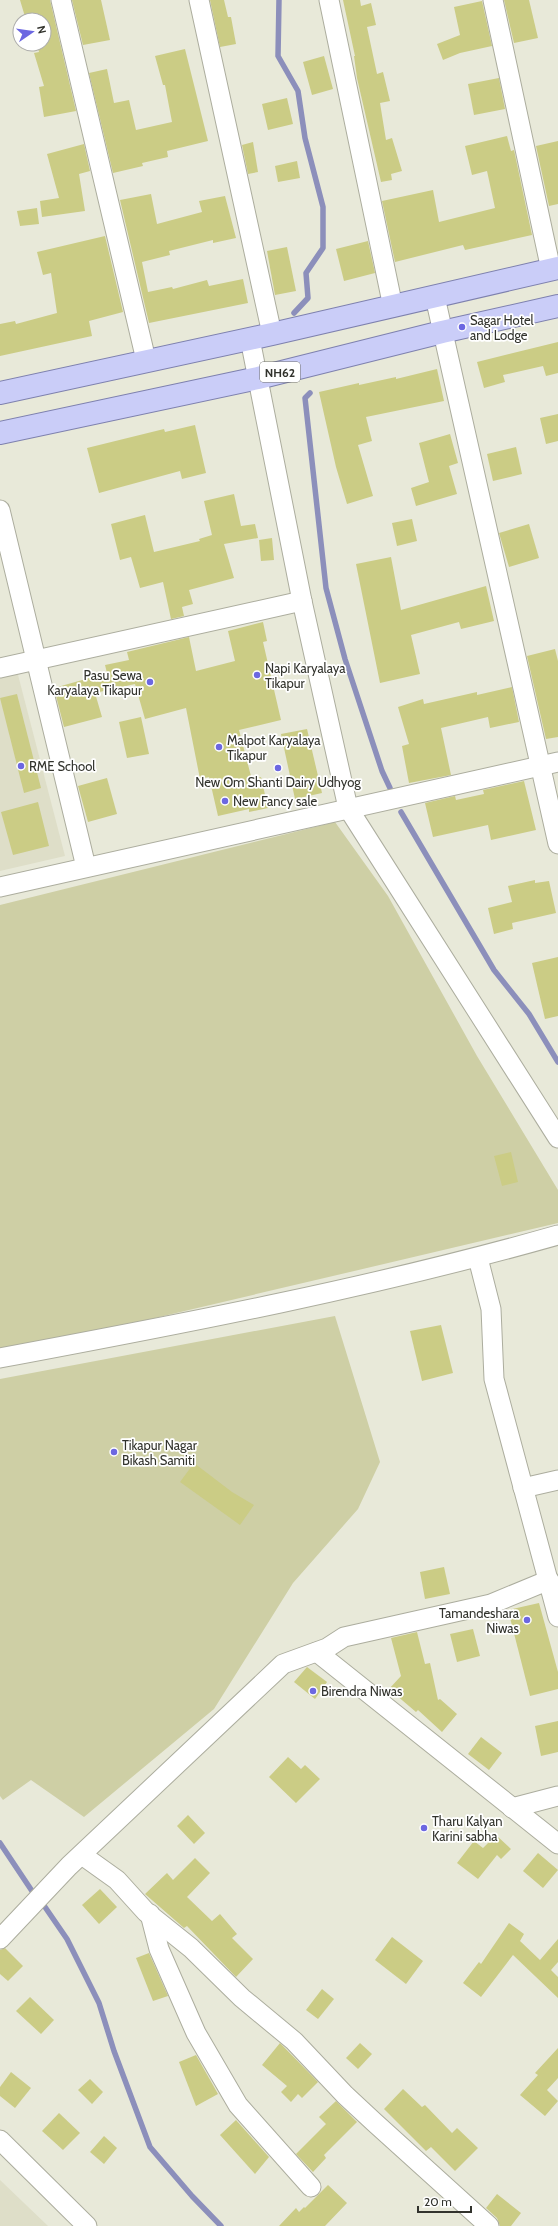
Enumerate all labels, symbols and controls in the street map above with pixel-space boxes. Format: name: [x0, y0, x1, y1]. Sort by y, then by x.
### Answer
north arrow: [12, 12, 52, 52]
text: N: [34, 24, 49, 35]
place label: Sagar Hotel and Lodge: [470, 312, 534, 343]
marker: Sagar Hotel and Lodge: [457, 322, 467, 332]
road number: NH62: [260, 362, 300, 382]
place label: Napi Karyalaya Tikapur: [265, 660, 346, 691]
place label: Pasu Sewa Karyalaya Tikapur: [47, 667, 143, 698]
marker: Napi Karyalaya Tikapur: [252, 670, 262, 680]
marker: Pasu Sewa Karyalaya Tikapur: [145, 677, 155, 687]
place label: Malpot Karyalaya Tikapur: [227, 732, 321, 763]
marker: Malpot Karyalaya Tikapur: [214, 742, 224, 752]
place label: RME School: [29, 758, 95, 774]
marker: RME School: [16, 761, 26, 771]
marker: New Om Shanti Dairy Udhyog: [273, 763, 283, 773]
place label: New Om Shanti Dairy Udhyog: [195, 774, 361, 790]
place label: New Fancy sale: [233, 793, 318, 809]
marker: New Fancy sale: [220, 796, 230, 806]
place label: Tikapur Nagar Bikash Samiti: [122, 1437, 198, 1468]
marker: Tikapur Nagar Bikash Samiti: [109, 1447, 119, 1457]
place label: Tamandeshara Niwas: [439, 1605, 520, 1636]
marker: Tamandeshara Niwas: [522, 1615, 532, 1625]
place label: Birendra Niwas: [321, 1683, 403, 1699]
marker: Birendra Niwas: [308, 1686, 318, 1696]
place label: Tharu Kalyan Karini sabha: [432, 1813, 503, 1844]
marker: Tharu Kalyan Karini sabha: [419, 1823, 429, 1833]
scale bar: [418, 2188, 471, 2214]
text: 20 m: [424, 2194, 452, 2209]

